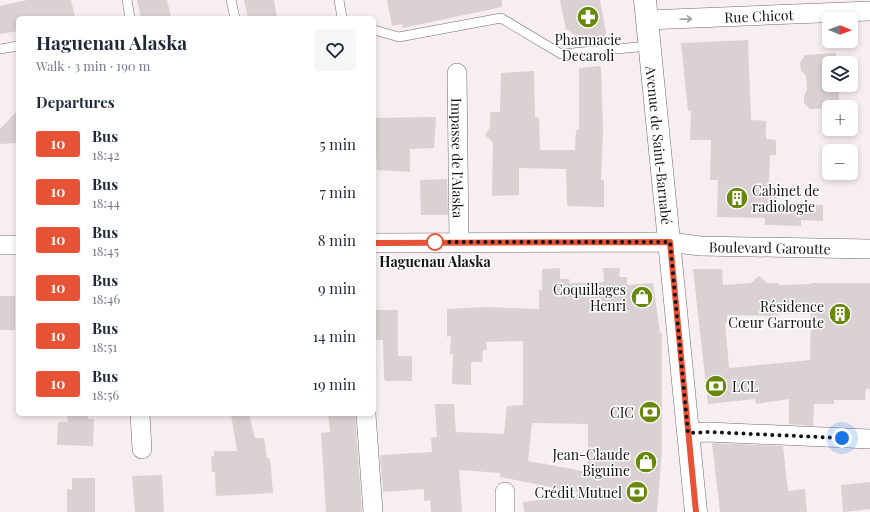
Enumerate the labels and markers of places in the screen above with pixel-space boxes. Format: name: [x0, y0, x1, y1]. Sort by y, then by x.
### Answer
pharmacy icon: Pharmacie Decaroli: [575, 4, 601, 30]
place label: Pharmacie Decaroli: [555, 30, 621, 65]
place label: Cabinet de radiologie: [752, 181, 819, 216]
building icon: Cabinet de radiologie: [724, 185, 750, 211]
marker: Haguenau Alaska: [426, 233, 444, 251]
place label: Haguenau Alaska: [379, 252, 491, 271]
place label: Coquillages Henri: [553, 280, 626, 315]
shop icon: Coquillages Henri: [629, 284, 655, 310]
place label: Résidence Cœur Garroute: [728, 297, 824, 332]
building icon: Résidence Cœur Garroute: [827, 301, 853, 327]
bank icon: LCL: [703, 373, 729, 399]
place label: LCL: [732, 377, 758, 396]
bank icon: CIC: [637, 399, 663, 425]
place label: CIC: [610, 403, 634, 422]
place label: Jean-Claude Biguine: [551, 445, 630, 480]
shop icon: Jean-Claude Biguine: [633, 449, 659, 475]
bank icon: Crédit Mutuel: [624, 479, 650, 505]
place label: Crédit Mutuel: [535, 483, 622, 502]

